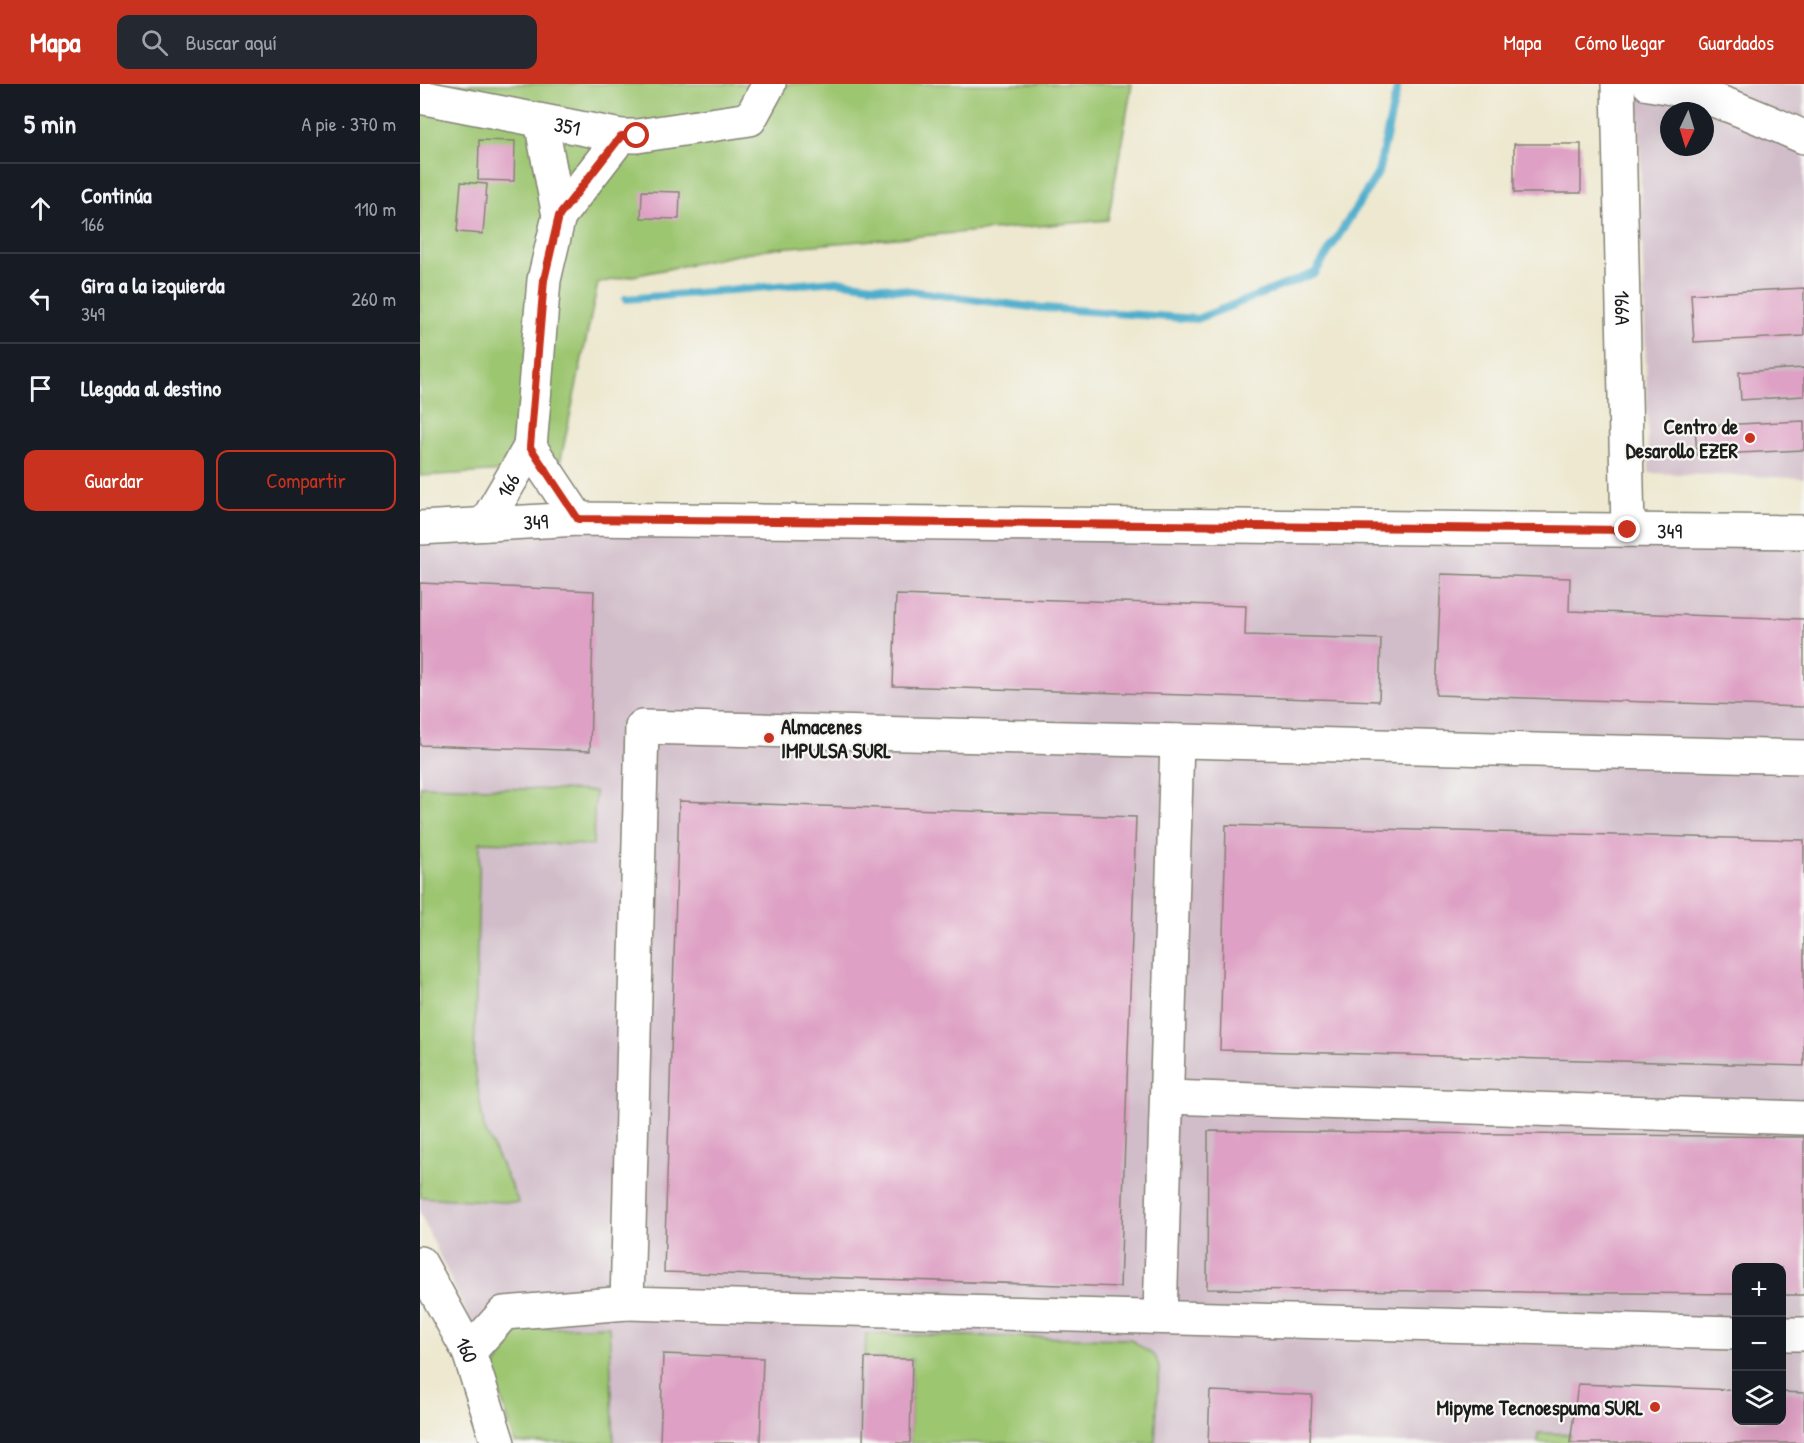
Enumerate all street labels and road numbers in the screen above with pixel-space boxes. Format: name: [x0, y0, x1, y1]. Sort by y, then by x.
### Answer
street label: 351: [552, 109, 583, 142]
street label: 166A: [1608, 290, 1638, 326]
street label: 166: [489, 467, 526, 503]
street label: 349: [523, 506, 549, 537]
street label: 349: [1657, 516, 1683, 545]
street label: 160: [449, 1332, 486, 1366]

